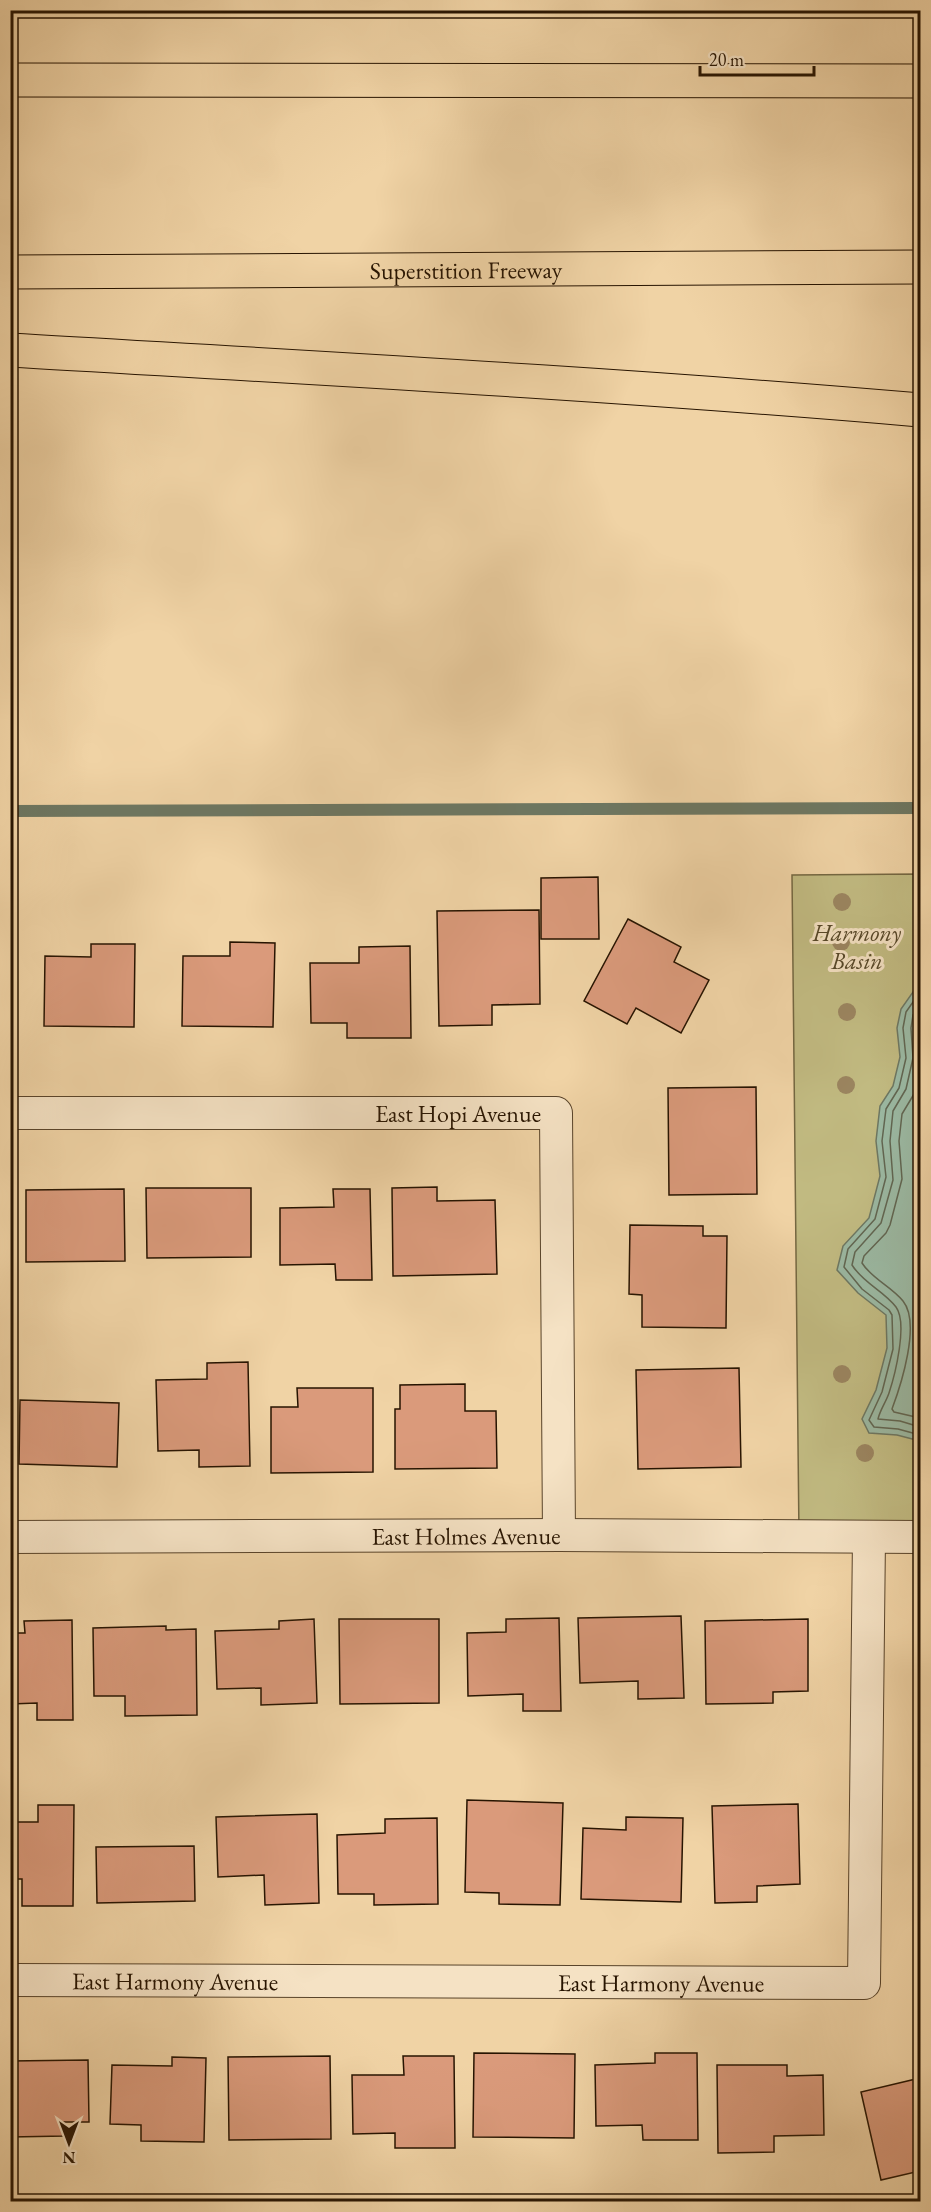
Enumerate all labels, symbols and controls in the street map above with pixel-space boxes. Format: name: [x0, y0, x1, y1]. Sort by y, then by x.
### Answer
scale bar: [700, 39, 814, 77]
text: 20 m: [709, 48, 744, 71]
street label: Superstition Freeway: [370, 253, 563, 286]
park label: Harmony Basin: [812, 917, 901, 976]
street label: East Hopi Avenue: [375, 1098, 541, 1129]
street label: East Holmes Avenue: [371, 1519, 561, 1551]
street label: East Harmony Avenue: [72, 1965, 278, 1996]
street label: East Harmony Avenue: [558, 1966, 764, 1998]
north arrow: [39, 2113, 99, 2173]
text: N: [62, 2147, 75, 2168]

